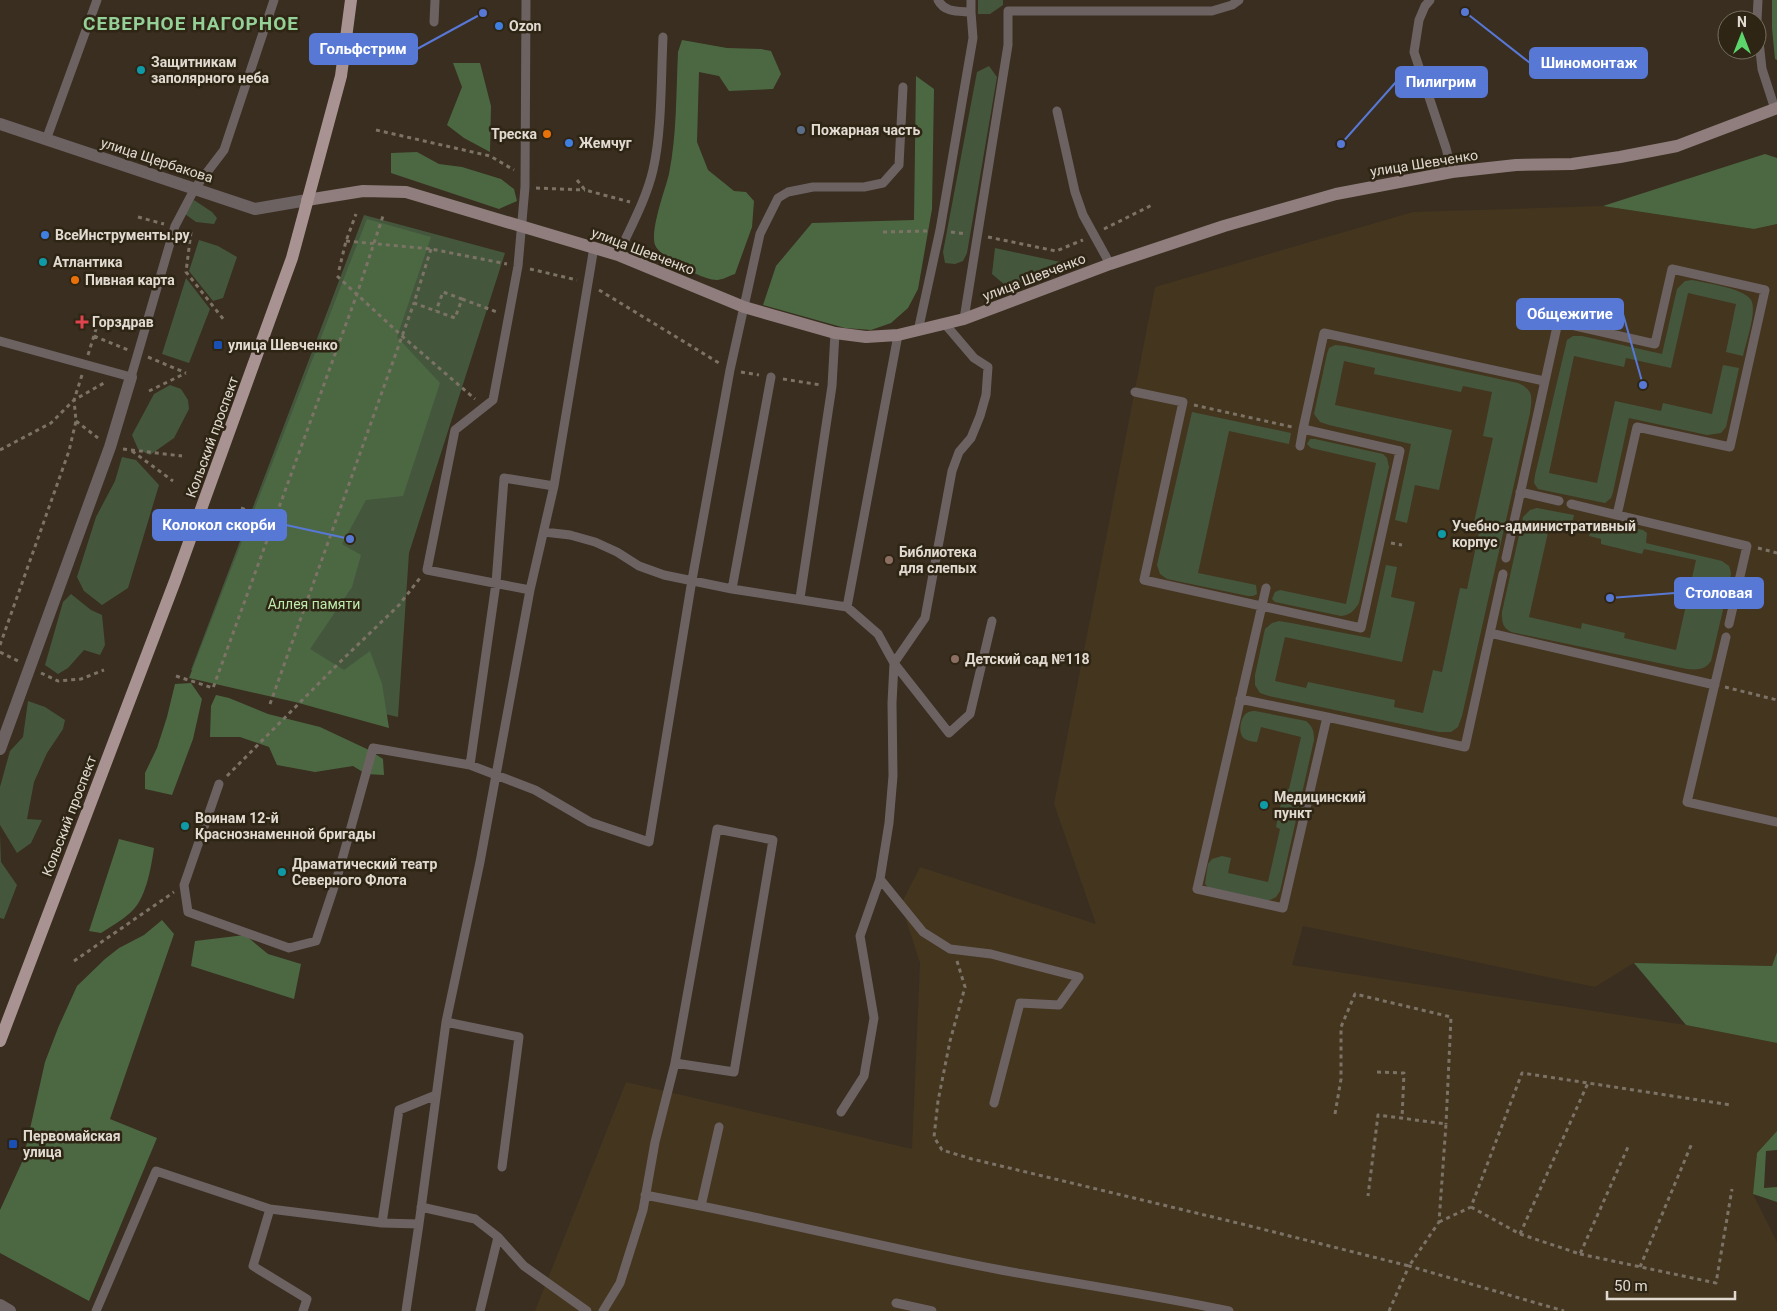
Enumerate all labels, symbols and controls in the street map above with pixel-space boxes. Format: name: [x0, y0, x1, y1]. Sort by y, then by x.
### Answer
north arrow: [1717, 10, 1767, 60]
district label: СЕВЕРНОЕ НАГОРНОЕ: [83, 12, 299, 35]
text: N: [1737, 14, 1747, 30]
place label: Ozon: [509, 18, 542, 34]
marker: Ozon: [493, 20, 505, 32]
callout: Гольфстрим: [310, 34, 417, 64]
text: Гольфстрим: [319, 40, 407, 58]
callout: Шиномонтаж: [1530, 48, 1647, 78]
place label: Защитникам заполярного неба: [151, 54, 269, 86]
text: Шиномонтаж: [1541, 54, 1637, 72]
marker: Защитникам заполярного неба: [135, 64, 147, 76]
callout: Пилигрим: [1396, 67, 1487, 97]
text: Пилигрим: [1406, 73, 1476, 91]
place label: Пожарная часть: [811, 122, 920, 138]
marker: Пожарная часть: [795, 124, 807, 136]
place label: Треска: [491, 126, 538, 142]
marker: Треска: [541, 128, 553, 140]
street label: улица Щербакова: [99, 134, 215, 186]
place label: Жемчуг: [579, 135, 632, 151]
marker: Жемчуг: [563, 137, 575, 149]
street label: улица Шевченко: [1369, 147, 1479, 179]
street label: улица Шевченко: [589, 224, 697, 278]
place label: ВсеИнструменты.ру: [55, 227, 191, 243]
marker: ВсеИнструменты.ру: [39, 229, 51, 241]
street label: улица Шевченко: [980, 250, 1088, 304]
place label: Атлантика: [53, 254, 123, 270]
marker: Атлантика: [37, 256, 49, 268]
place label: Пивная карта: [85, 272, 175, 288]
marker: Пивная карта: [69, 274, 81, 286]
callout: Общежитие: [1517, 299, 1623, 329]
text: Общежитие: [1527, 305, 1613, 323]
place label: Горздрав: [92, 314, 154, 330]
marker: Горздрав: [76, 316, 88, 328]
place label: улица Шевченко: [228, 337, 338, 353]
marker: улица Шевченко: [212, 339, 224, 351]
street label: Кольский проспект: [183, 374, 241, 500]
callout: Колокол скорби: [153, 510, 286, 540]
text: Колокол скорби: [162, 516, 276, 534]
place label: Учебно-административный корпус: [1452, 518, 1636, 550]
marker: Учебно-административный корпус: [1436, 528, 1448, 540]
place label: Библиотека для слепых: [899, 544, 977, 576]
marker: Библиотека для слепых: [883, 554, 895, 566]
callout: Столовая: [1675, 578, 1763, 608]
text: Столовая: [1685, 584, 1753, 602]
park label: Аллея памяти: [268, 596, 360, 612]
place label: Детский сад №118: [965, 651, 1089, 667]
marker: Детский сад №118: [949, 653, 961, 665]
street label: Кольский проспект: [39, 753, 99, 879]
place label: Медицинский пункт: [1274, 789, 1366, 821]
marker: Медицинский пункт: [1258, 799, 1270, 811]
place label: Воинам 12-й Краснознаменной бригады: [195, 810, 376, 842]
marker: Воинам 12-й Краснознаменной бригады: [179, 820, 191, 832]
place label: Драматический театр Северного Флота: [292, 856, 437, 888]
marker: Драматический театр Северного Флота: [276, 866, 288, 878]
place label: Первомайская улица: [23, 1128, 121, 1160]
marker: Первомайская улица: [7, 1138, 19, 1150]
scale bar: [1607, 1268, 1734, 1300]
text: 50 m: [1614, 1277, 1648, 1295]

